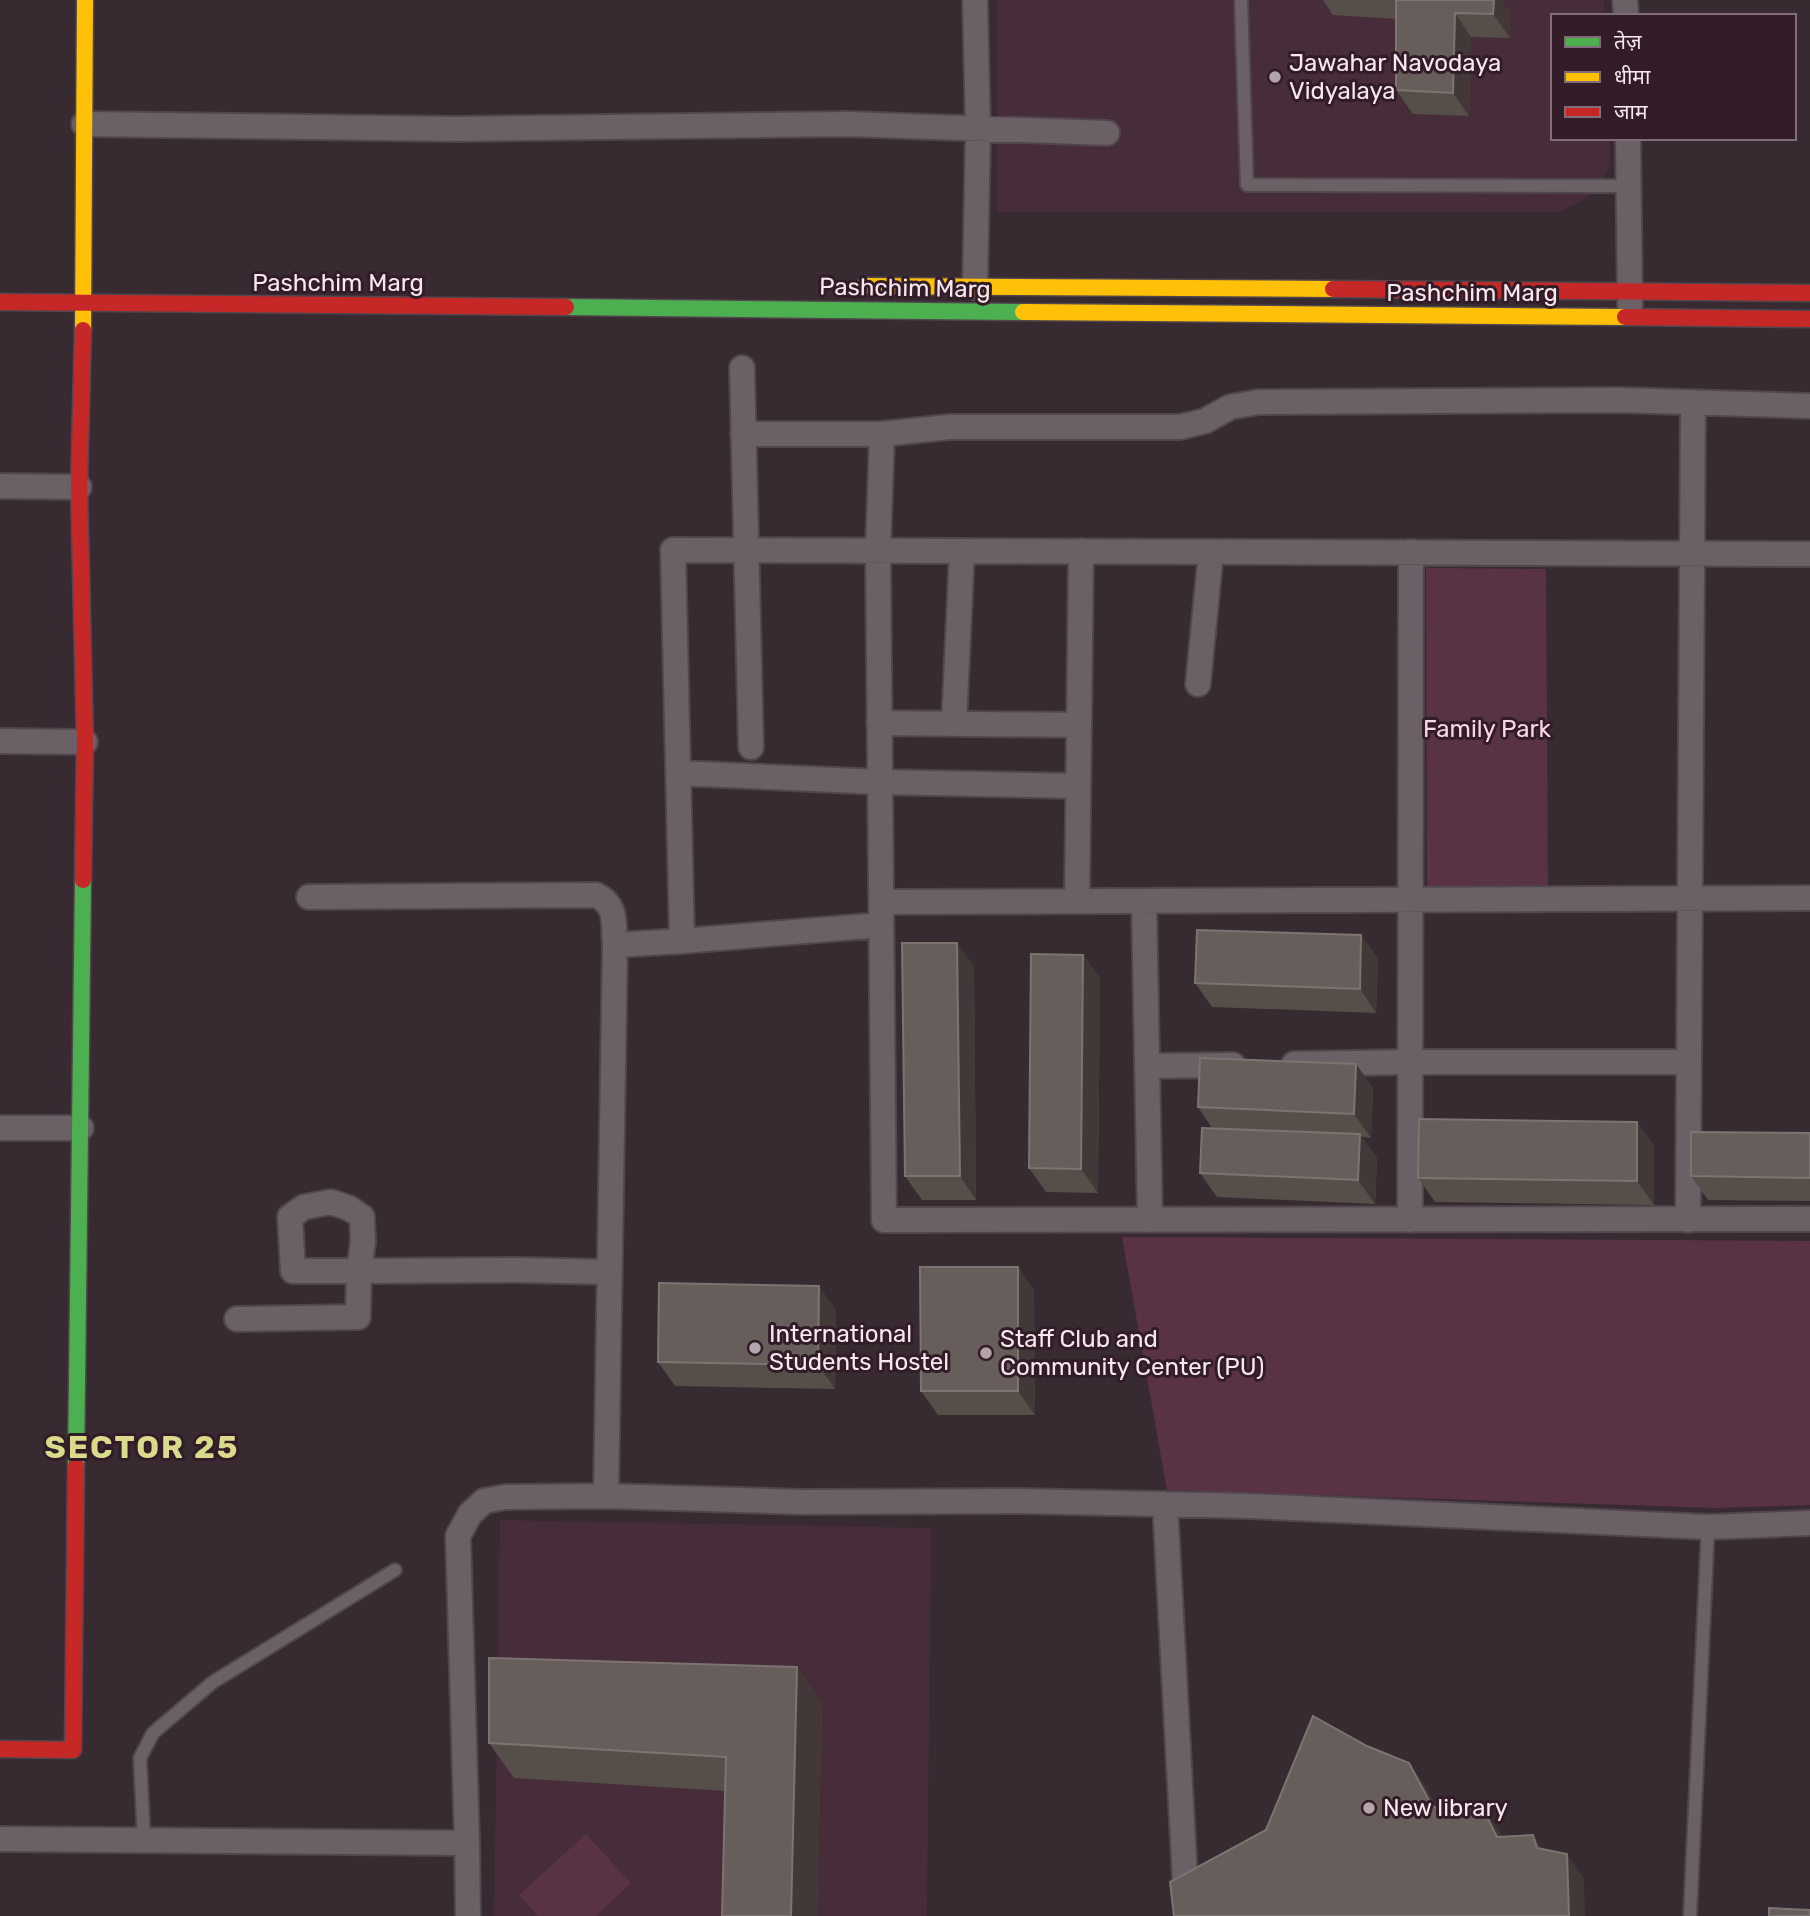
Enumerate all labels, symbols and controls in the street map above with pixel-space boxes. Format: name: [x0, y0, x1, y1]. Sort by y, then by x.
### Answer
legend: [1551, 14, 1796, 140]
text: तेज़: [1614, 29, 1642, 54]
place label: Jawahar Navodaya Vidyalaya: [1289, 49, 1501, 105]
text: धीमा: [1614, 64, 1651, 89]
marker: Jawahar Navodaya Vidyalaya: [1267, 69, 1283, 85]
text: जाम: [1614, 99, 1648, 124]
street label: Pashchim Marg: [252, 269, 424, 297]
street label: Pashchim Marg: [819, 273, 991, 303]
street label: Pashchim Marg: [1386, 279, 1558, 307]
park label: Family Park: [1423, 715, 1552, 743]
place label: International Students Hostel: [769, 1320, 949, 1376]
place label: Staff Club and Community Center (PU): [1000, 1325, 1264, 1381]
marker: International Students Hostel: [747, 1340, 763, 1356]
marker: Staff Club and Community Center (PU): [978, 1345, 994, 1361]
district label: SECTOR 25: [45, 1428, 239, 1466]
place label: New library: [1383, 1794, 1508, 1822]
marker: New library: [1361, 1800, 1377, 1816]

